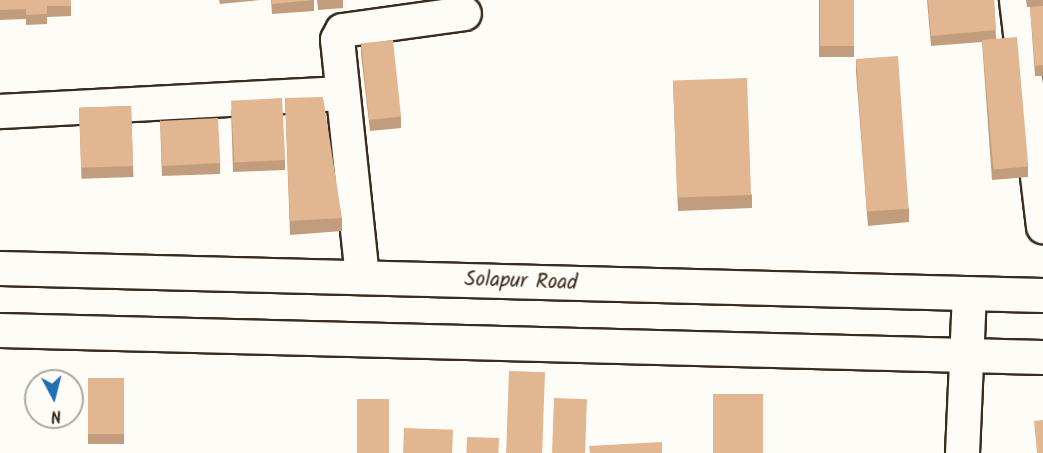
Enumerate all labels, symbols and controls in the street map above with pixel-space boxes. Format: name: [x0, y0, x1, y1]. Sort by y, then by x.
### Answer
street label: Solapur Road: [464, 267, 578, 297]
north arrow: [24, 369, 84, 429]
text: N: [49, 402, 63, 428]

